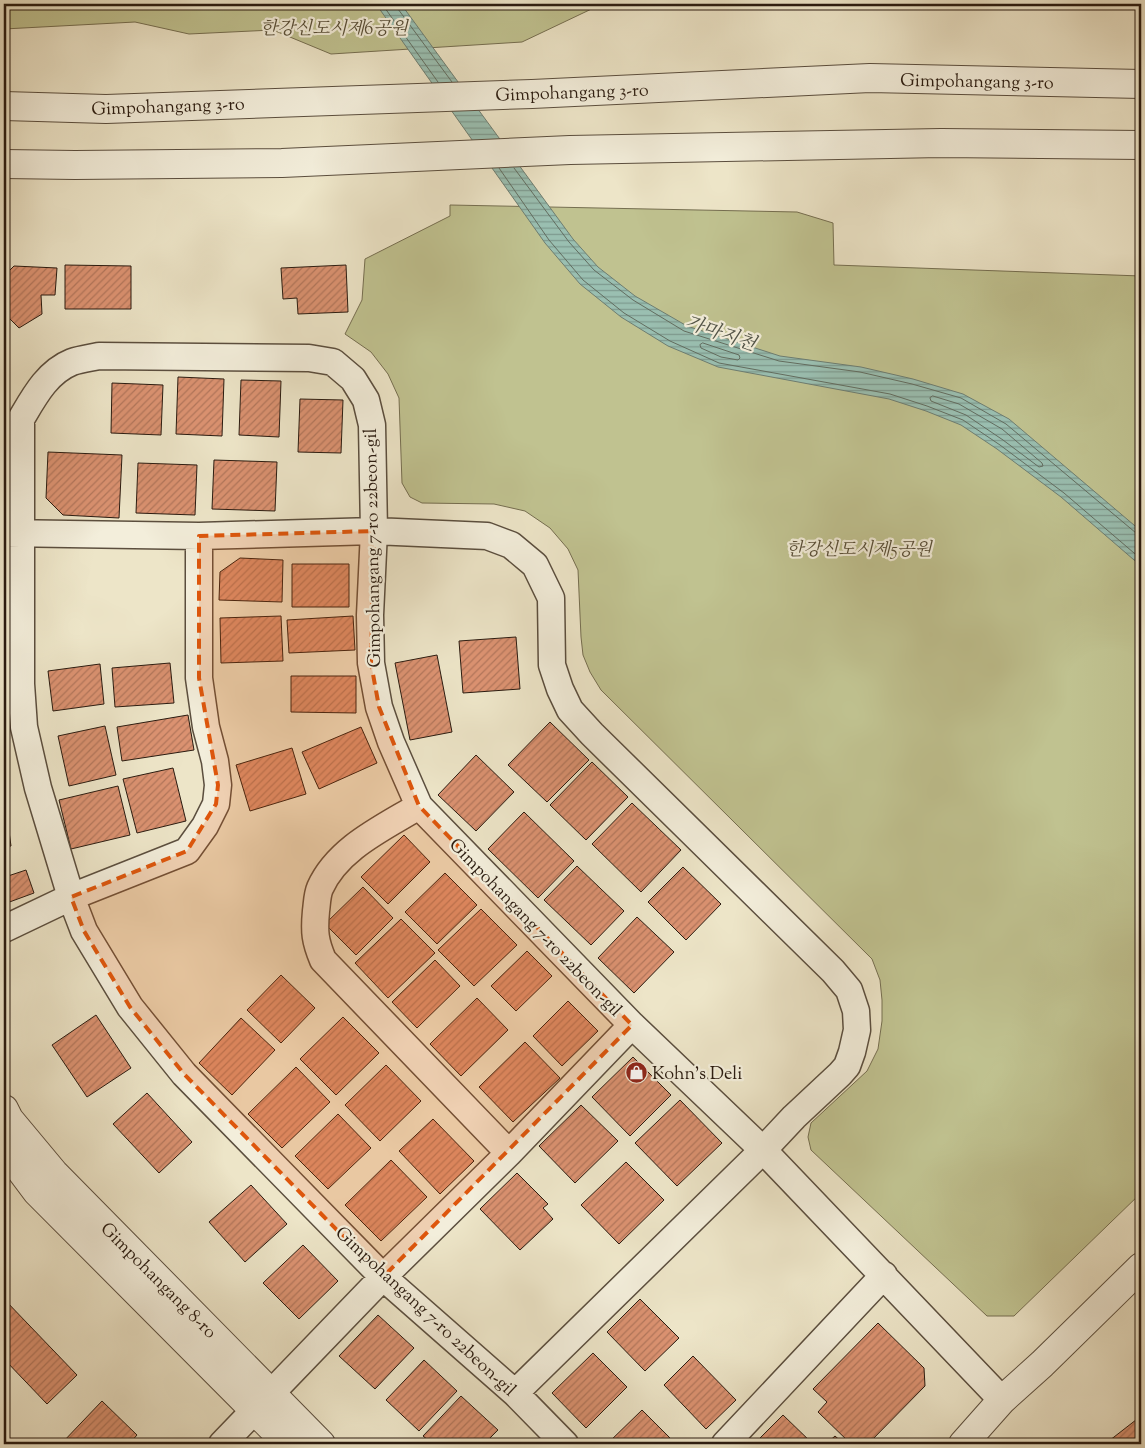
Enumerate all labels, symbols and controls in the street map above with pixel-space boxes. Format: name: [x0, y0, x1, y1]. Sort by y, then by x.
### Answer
park label: 한강신도시제6공원: [260, 17, 410, 43]
street label: Gimpohangang 3-ro: [900, 69, 1054, 97]
street label: Gimpohangang 3-ro: [495, 78, 649, 110]
street label: Gimpohangang 3-ro: [91, 92, 245, 124]
water label: 가마지천: [681, 310, 761, 360]
street label: Gimpohangang 7-ro 22beon-gil: [359, 428, 389, 668]
park label: 한강신도시제5공원: [786, 538, 934, 564]
street label: Gimpohangang 7-ro 22beon-gil: [442, 833, 627, 1023]
shop icon: Kohn’s Deli: [624, 1061, 648, 1085]
place label: Kohn’s Deli: [652, 1062, 743, 1088]
street label: Gimpohangang 8-ro: [93, 1217, 222, 1346]
street label: Gimpohangang 7-ro 22beon-gil: [328, 1221, 521, 1404]

